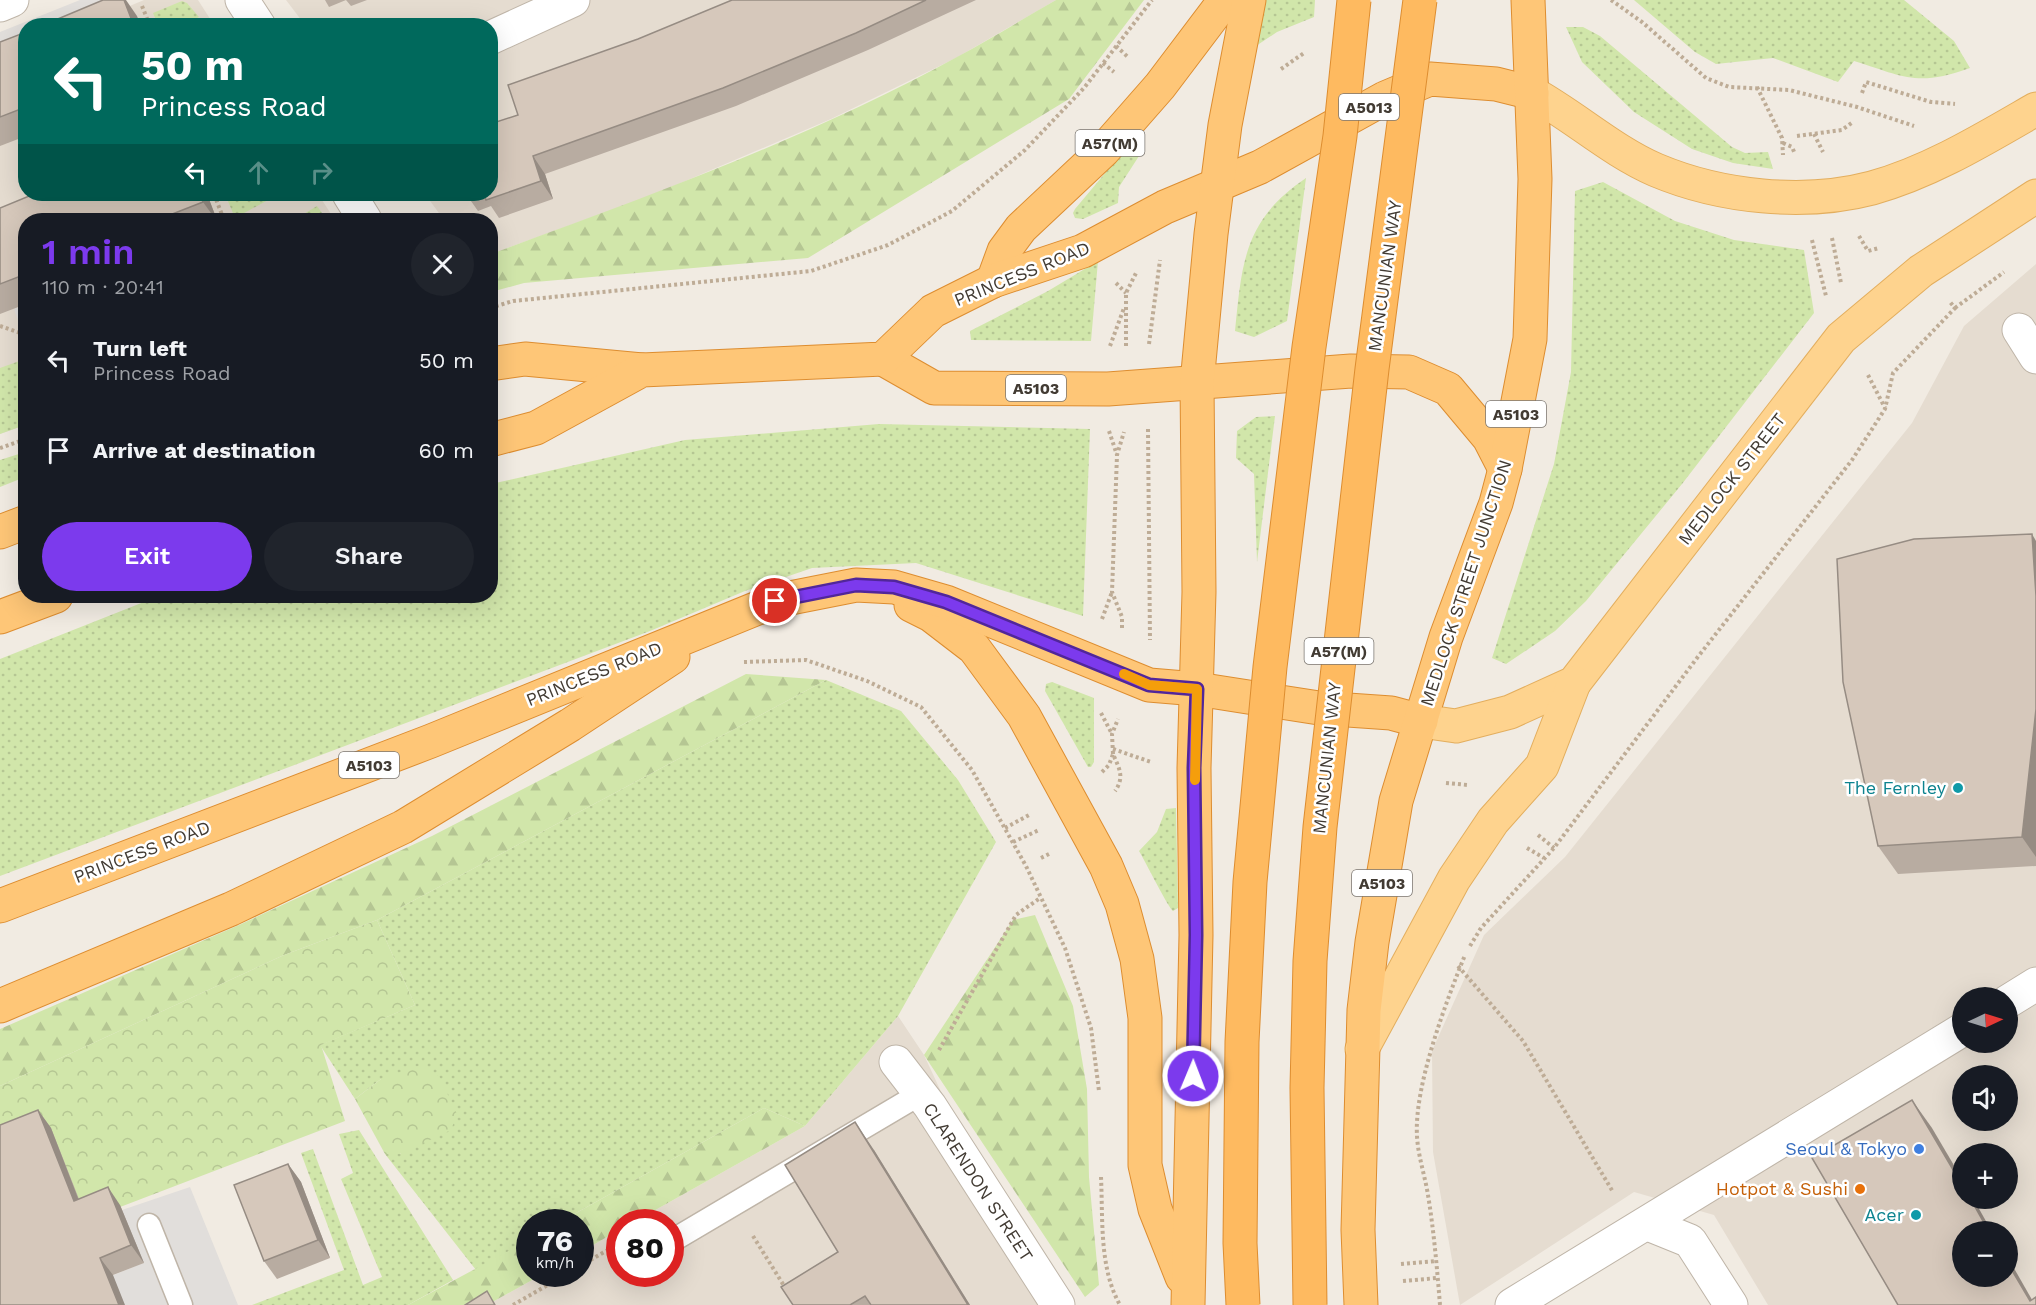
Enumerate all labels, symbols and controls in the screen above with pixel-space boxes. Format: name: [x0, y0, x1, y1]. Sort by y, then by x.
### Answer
text: 50 m: [141, 41, 244, 90]
icon: left: [42, 42, 120, 120]
text: Princess Road: [141, 91, 327, 123]
road number: A5013: [1339, 94, 1399, 120]
road number: A57(M): [1076, 130, 1144, 156]
icon: left: [179, 156, 212, 189]
icon: ahead: [242, 156, 275, 189]
icon: right: [305, 156, 338, 189]
street label: MANCUNIAN WAY: [1363, 198, 1406, 353]
text: 1 min: [42, 231, 134, 273]
button: close: [411, 233, 474, 296]
street label: PRINCESS ROAD: [951, 237, 1093, 310]
text: 110 m · 20:41: [42, 275, 164, 299]
text: Turn left: [93, 336, 187, 361]
icon: left: [42, 344, 75, 377]
text: 50 m: [419, 348, 474, 373]
text: Princess Road: [93, 361, 231, 385]
road number: A5103: [1006, 375, 1066, 401]
road number: A5103: [1486, 401, 1546, 427]
street label: MEDLOCK STREET: [1674, 409, 1790, 549]
icon: arrive: [42, 434, 75, 467]
text: Arrive at destination: [93, 438, 316, 463]
text: 60 m: [418, 438, 474, 463]
street label: MEDLOCK STREET JUNCTION: [1416, 457, 1515, 709]
button: Exit: [42, 522, 252, 591]
button: Share: [264, 522, 474, 591]
pin: [749, 575, 800, 626]
icon: arrive: [758, 584, 791, 617]
street label: PRINCESS ROAD: [523, 637, 665, 710]
road number: A57(M): [1304, 638, 1374, 664]
street label: MANCUNIAN WAY: [1308, 680, 1345, 835]
road number: A5103: [339, 752, 399, 778]
place label: The Fernley: [1844, 777, 1947, 798]
marker: The Fernley: [1951, 781, 1965, 795]
street label: PRINCESS ROAD: [71, 816, 213, 887]
road number: A5103: [1352, 870, 1412, 896]
north arrow: [1952, 987, 2018, 1053]
map controls: [1952, 987, 2018, 1287]
position arrow: [1161, 1044, 1225, 1108]
button: sound: [1952, 1065, 2018, 1131]
street label: CLARENDON STREET: [919, 1098, 1038, 1265]
place label: Seoul & Tokyo: [1785, 1138, 1907, 1159]
marker: Seoul & Tokyo: [1912, 1142, 1926, 1156]
button: +: [1952, 1143, 2018, 1209]
place label: Hotpot & Sushi: [1716, 1178, 1848, 1199]
marker: Hotpot & Sushi: [1853, 1182, 1867, 1196]
place label: Acer: [1864, 1204, 1904, 1225]
marker: Acer: [1909, 1208, 1923, 1222]
speed limit sign: 80: [606, 1209, 684, 1287]
button: −: [1952, 1221, 2018, 1287]
text: 76: [537, 1223, 573, 1258]
text: km/h: [536, 1254, 574, 1272]

